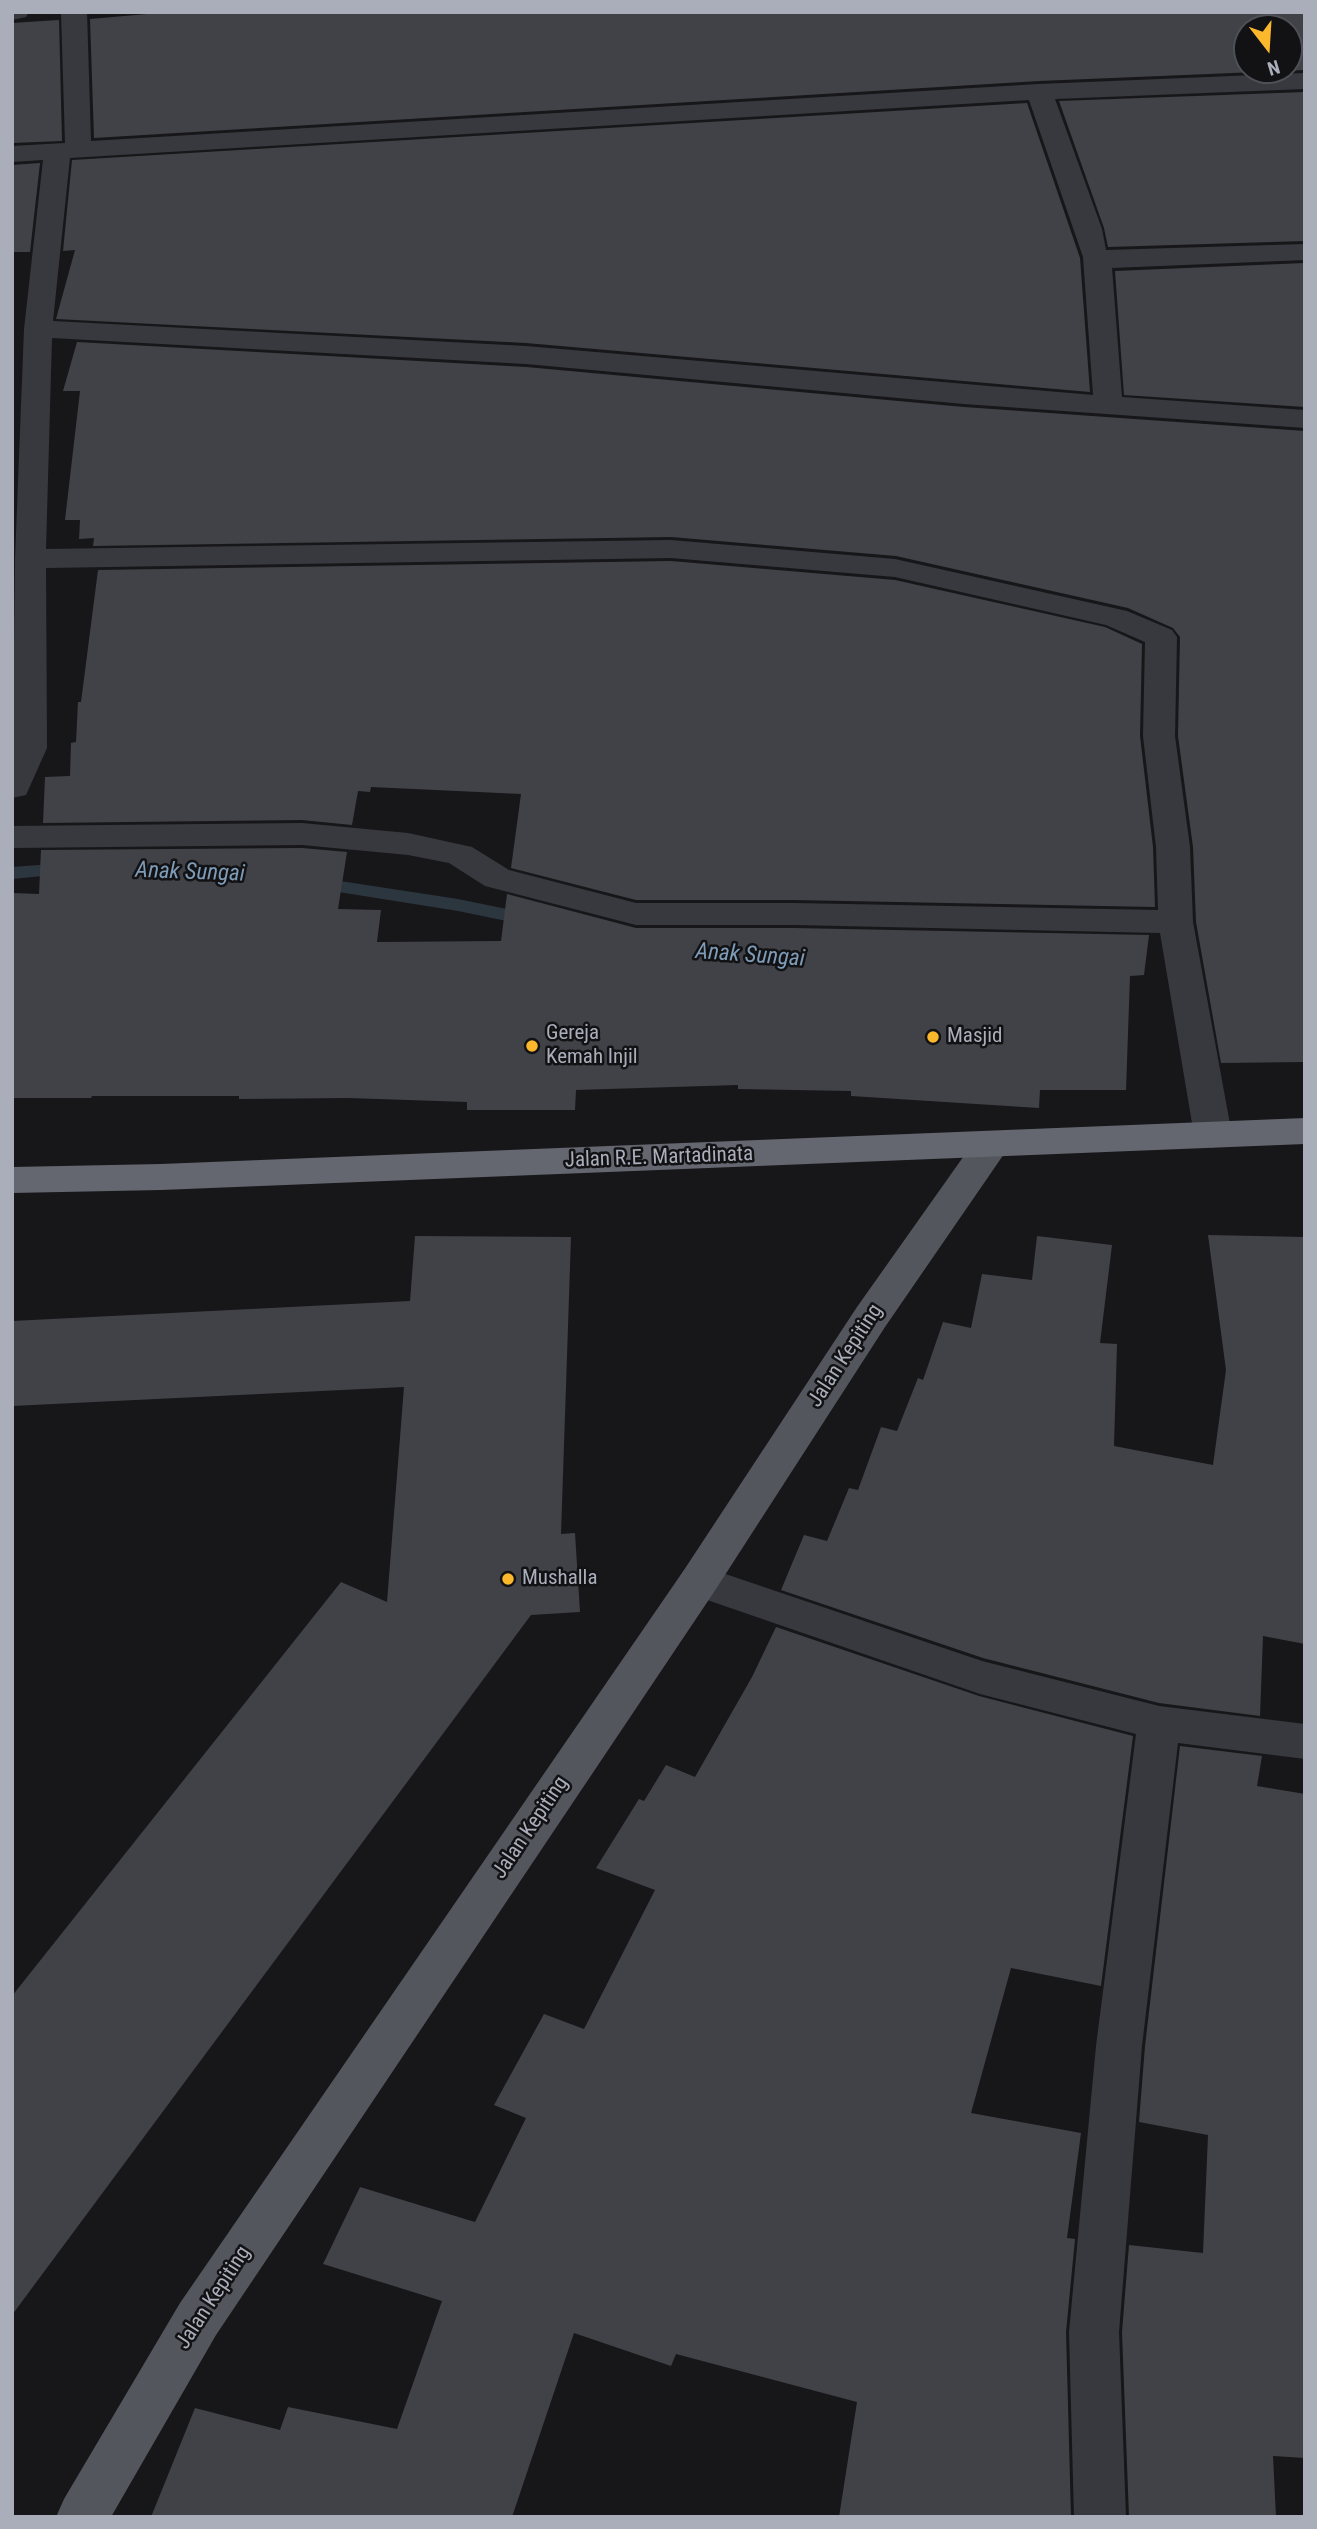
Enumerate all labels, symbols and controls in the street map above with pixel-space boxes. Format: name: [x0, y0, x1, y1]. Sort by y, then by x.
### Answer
north arrow: [1233, 14, 1303, 84]
text: N: [1265, 55, 1283, 80]
water label: Anak Sungai: [135, 857, 245, 889]
water label: Anak Sungai: [694, 938, 806, 974]
place label: Gereja Kemah Injil: [546, 1021, 638, 1071]
place label: Masjid: [947, 1024, 1002, 1050]
marker: Masjid: [925, 1029, 941, 1045]
marker: Gereja Kemah Injil: [524, 1038, 540, 1054]
street label: Jalan R.E. Martadinata: [564, 1142, 754, 1174]
street label: Jalan Kepiting: [803, 1300, 889, 1412]
place label: Mushalla: [522, 1566, 597, 1592]
marker: Mushalla: [500, 1571, 516, 1587]
street label: Jalan Kepiting: [488, 1772, 574, 1884]
street label: Jalan Kepiting: [171, 2242, 257, 2354]

